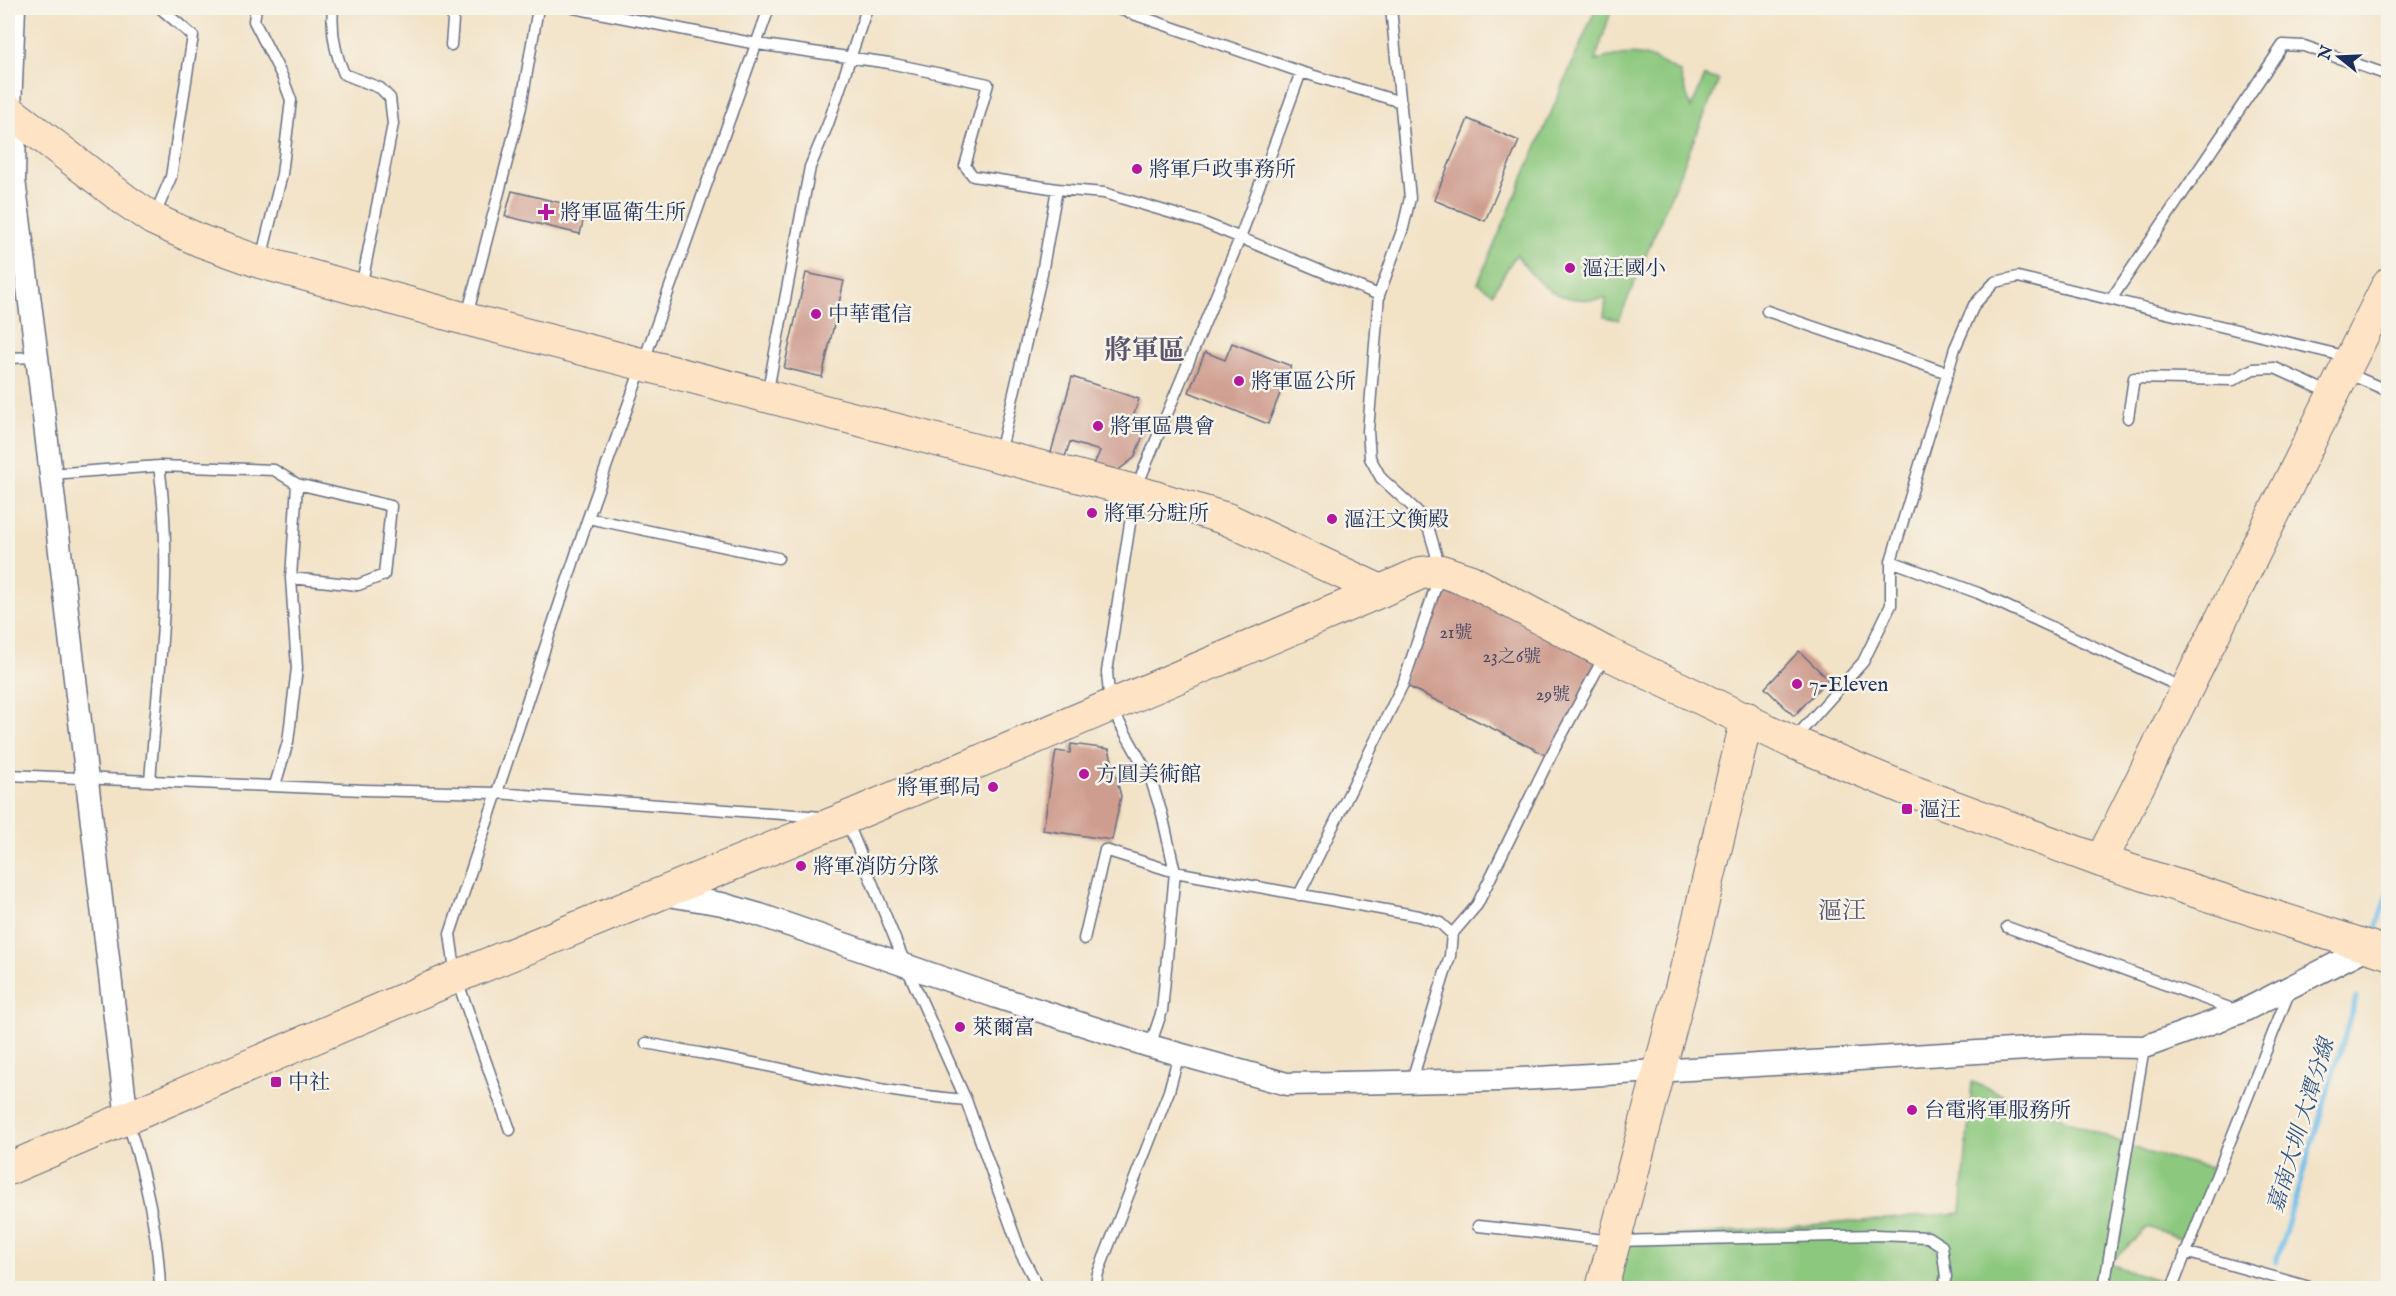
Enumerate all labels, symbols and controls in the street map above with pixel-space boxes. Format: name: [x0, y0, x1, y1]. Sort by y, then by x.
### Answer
north arrow: [2309, 27, 2369, 87]
text: N: [2315, 43, 2338, 64]
place label: 將軍戶政事務所: [1149, 157, 1296, 184]
marker: 將軍戶政事務所: [1130, 162, 1144, 176]
place label: 將軍區衛生所: [560, 200, 686, 227]
marker: 將軍區衛生所: [537, 203, 555, 221]
place label: 漚汪國小: [1582, 256, 1666, 283]
marker: 漚汪國小: [1563, 261, 1577, 275]
place label: 中華電信: [828, 302, 912, 329]
marker: 中華電信: [809, 307, 823, 321]
district label: 將軍區: [1105, 335, 1186, 369]
place label: 將軍區公所: [1251, 369, 1356, 396]
marker: 將軍區公所: [1232, 374, 1246, 388]
place label: 將軍區農會: [1110, 414, 1215, 441]
marker: 將軍區農會: [1091, 419, 1105, 433]
place label: 將軍分駐所: [1104, 501, 1209, 528]
marker: 將軍分駐所: [1085, 506, 1099, 520]
place label: 漚汪文衡殿: [1344, 507, 1449, 534]
marker: 漚汪文衡殿: [1325, 512, 1339, 526]
house number: 21號: [1439, 622, 1473, 645]
house number: 23之6號: [1483, 646, 1541, 669]
place label: 7-Eleven: [1809, 672, 1888, 699]
marker: 7-Eleven: [1790, 677, 1804, 691]
house number: 29號: [1536, 684, 1570, 707]
place label: 方圓美術館: [1096, 762, 1201, 789]
marker: 方圓美術館: [1077, 767, 1091, 781]
place label: 將軍郵局: [897, 775, 981, 802]
marker: 將軍郵局: [986, 780, 1000, 794]
place label: 漚汪: [1919, 797, 1961, 824]
marker: 漚汪: [1900, 802, 1914, 816]
place label: 將軍消防分隊: [813, 854, 939, 881]
marker: 將軍消防分隊: [794, 859, 808, 873]
district label: 漚汪: [1818, 896, 1866, 927]
place label: 萊爾富: [972, 1015, 1035, 1042]
marker: 萊爾富: [953, 1020, 967, 1034]
water label: 嘉南大圳 大潭分線: [2262, 1033, 2342, 1216]
place label: 中社: [288, 1070, 330, 1097]
marker: 中社: [269, 1075, 283, 1089]
place label: 台電將軍服務所: [1924, 1098, 2071, 1125]
marker: 台電將軍服務所: [1905, 1103, 1919, 1117]

